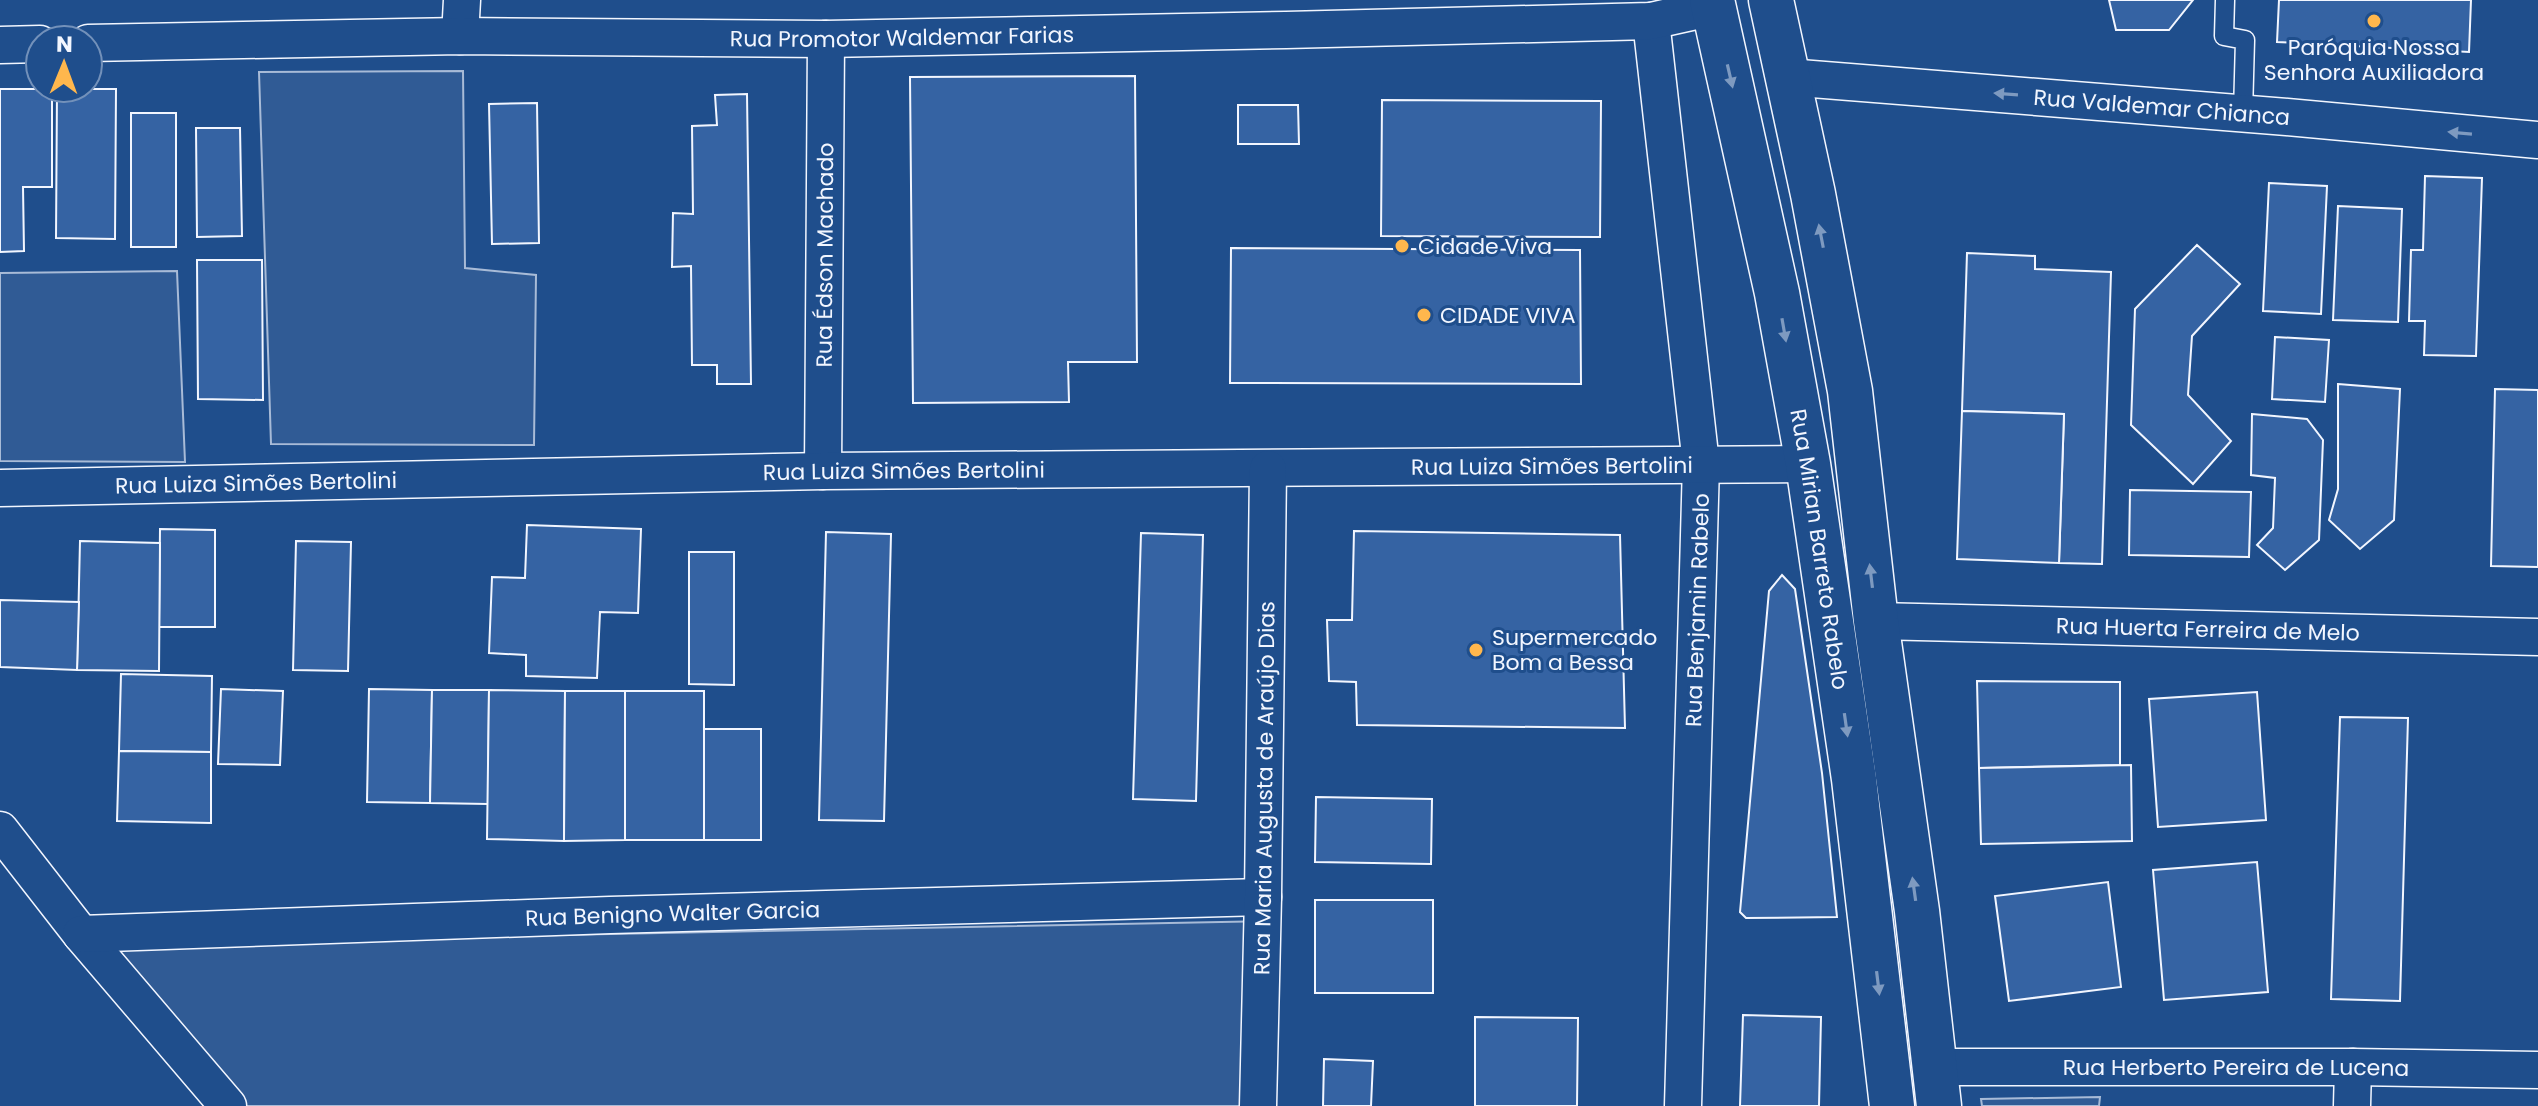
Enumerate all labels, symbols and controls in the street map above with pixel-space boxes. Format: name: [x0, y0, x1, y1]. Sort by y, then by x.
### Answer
marker: Paróquia Nossa Senhora Auxiliadora: [2365, 12, 2383, 30]
street label: Rua Promotor Waldemar Farias: [730, 19, 1074, 55]
north arrow: [24, 24, 104, 104]
text: N: [56, 29, 73, 60]
place label: Paróquia Nossa Senhora Auxiliadora: [2264, 32, 2484, 88]
one-way arrow: [1724, 64, 1737, 89]
street label: Rua Valdemar Chianca: [2032, 82, 2291, 133]
one-way arrow: [1993, 87, 2018, 100]
one-way arrow: [2447, 126, 2472, 139]
street label: Rua Édson Machado: [809, 142, 841, 368]
one-way arrow: [1815, 224, 1827, 249]
place label: Cidade Viva: [1418, 231, 1552, 262]
marker: Cidade Viva: [1393, 237, 1411, 255]
place label: CIDADE VIVA: [1440, 300, 1576, 331]
marker: CIDADE VIVA: [1415, 306, 1433, 324]
one-way arrow: [1778, 318, 1790, 343]
street label: Rua Mirian Barreto Rabelo: [1782, 406, 1856, 692]
street label: Rua Luiza Simões Bertolini: [1411, 450, 1693, 483]
street label: Rua Luiza Simões Bertolini: [763, 454, 1045, 488]
street label: Rua Luiza Simões Bertolini: [115, 465, 397, 502]
street label: Rua Benjamin Rabelo: [1678, 493, 1717, 727]
one-way arrow: [1865, 563, 1878, 588]
street label: Rua Maria Augusta de Araújo Dias: [1246, 601, 1282, 975]
street label: Rua Huerta Ferreira de Melo: [2056, 610, 2360, 649]
place label: Supermercado Bom a Bessa: [1492, 622, 1657, 678]
marker: Supermercado Bom a Bessa: [1467, 641, 1485, 659]
one-way arrow: [1840, 713, 1853, 738]
one-way arrow: [1907, 877, 1920, 902]
street label: Rua Benigno Walter Garcia: [525, 894, 821, 934]
one-way arrow: [1871, 971, 1884, 996]
street label: Rua Herberto Pereira de Lucena: [2063, 1052, 2410, 1084]

